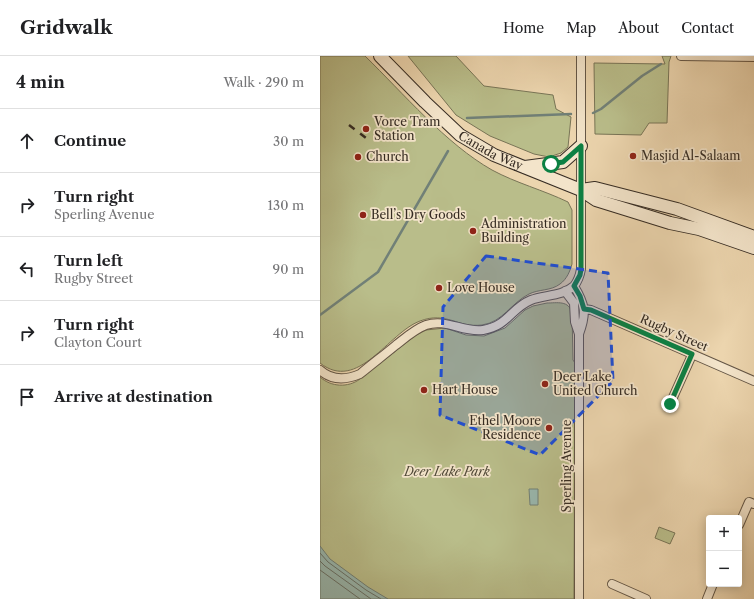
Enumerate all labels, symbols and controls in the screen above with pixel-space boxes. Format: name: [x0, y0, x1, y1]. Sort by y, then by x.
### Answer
text: Gridwalk: [20, 16, 113, 39]
text: Home: [503, 19, 544, 37]
text: Map: [566, 19, 596, 37]
text: About: [618, 19, 659, 37]
text: Contact: [681, 19, 734, 37]
text: 4 min: [16, 72, 65, 92]
text: Walk · 290 m: [223, 74, 304, 90]
place label: Vorce Tram Station: [373, 114, 441, 143]
marker: Vorce Tram Station: [361, 124, 371, 134]
street label: Canada Way: [456, 128, 525, 173]
icon: ahead: [16, 130, 38, 152]
text: Continue: [54, 131, 126, 150]
text: 30 m: [273, 133, 304, 149]
place label: Masjid Al-Salaam: [641, 148, 740, 163]
place label: Church: [366, 149, 409, 164]
marker: Masjid Al-Salaam: [628, 151, 638, 161]
marker: Church: [353, 152, 363, 162]
route start: [542, 155, 560, 173]
text: Turn right: [54, 187, 134, 206]
icon: right: [16, 194, 38, 216]
text: 130 m: [268, 197, 304, 213]
text: Sperling Avenue: [54, 206, 154, 222]
place label: Bell’s Dry Goods: [371, 207, 466, 222]
marker: Bell’s Dry Goods: [358, 210, 368, 220]
place label: Administration Building: [480, 216, 567, 245]
marker: Administration Building: [468, 226, 478, 236]
text: Turn left: [54, 251, 123, 270]
icon: left: [16, 258, 38, 280]
text: 90 m: [273, 261, 304, 277]
text: Rugby Street: [54, 270, 133, 286]
place label: Love House: [447, 280, 515, 295]
marker: Love House: [434, 283, 444, 293]
street label: Rugby Street: [638, 311, 711, 355]
text: Turn right: [54, 315, 134, 334]
icon: right: [16, 322, 38, 344]
text: 40 m: [273, 325, 304, 341]
text: Clayton Court: [54, 334, 142, 350]
place label: Deer Lake United Church: [553, 369, 638, 398]
marker: Deer Lake United Church: [540, 379, 550, 389]
place label: Hart House: [432, 382, 498, 397]
marker: Hart House: [419, 385, 429, 395]
icon: arrive: [16, 386, 38, 408]
text: Arrive at destination: [54, 387, 213, 406]
route end: [661, 395, 679, 413]
place label: Ethel Moore Residence: [469, 413, 541, 442]
street label: Sperling Avenue: [559, 419, 574, 512]
marker: Ethel Moore Residence: [544, 423, 554, 433]
park label: Deer Lake Park: [403, 464, 490, 479]
map controls: [706, 515, 742, 587]
button: +: [706, 515, 742, 551]
button: −: [706, 551, 742, 587]

